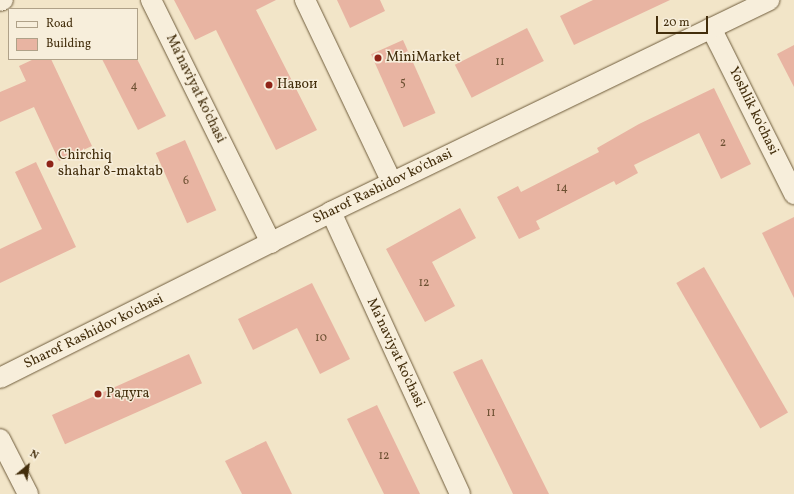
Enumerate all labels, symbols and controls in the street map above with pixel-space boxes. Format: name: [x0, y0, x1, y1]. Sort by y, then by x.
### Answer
legend: [8, 8, 138, 60]
scale bar: [658, 8, 710, 34]
text: 20 m: [663, 15, 690, 31]
text: Road: [46, 16, 73, 32]
street label: Ma’naviyat ko'chasi: [161, 32, 229, 146]
text: Building: [46, 36, 91, 52]
place label: MiniMarket: [386, 50, 461, 66]
marker: MiniMarket: [373, 53, 383, 63]
house number: 11: [495, 56, 505, 70]
street label: Yoshlik ko'chasi: [724, 64, 782, 158]
place label: Навои: [277, 77, 318, 93]
house number: 5: [400, 77, 406, 91]
house number: 4: [130, 80, 138, 94]
marker: Навои: [264, 80, 274, 90]
house number: 2: [720, 137, 726, 151]
street label: Sharof Rashidov ko'chasi: [311, 146, 455, 228]
place label: Chirchiq shahar 8-maktab: [58, 148, 163, 180]
marker: Chirchiq shahar 8-maktab: [45, 159, 55, 169]
house number: 6: [183, 175, 189, 189]
house number: 14: [556, 182, 568, 196]
house number: 12: [418, 277, 430, 291]
street label: Sharof Rashidov ko'chasi: [22, 291, 166, 373]
street label: Ma’naviyat ko'chasi: [362, 296, 428, 410]
house number: 10: [315, 332, 327, 346]
place label: Радуга: [106, 386, 150, 402]
marker: Радуга: [93, 389, 103, 399]
house number: 11: [486, 407, 496, 421]
north arrow: [8, 446, 48, 486]
text: N: [27, 447, 41, 464]
house number: 12: [378, 450, 390, 464]

